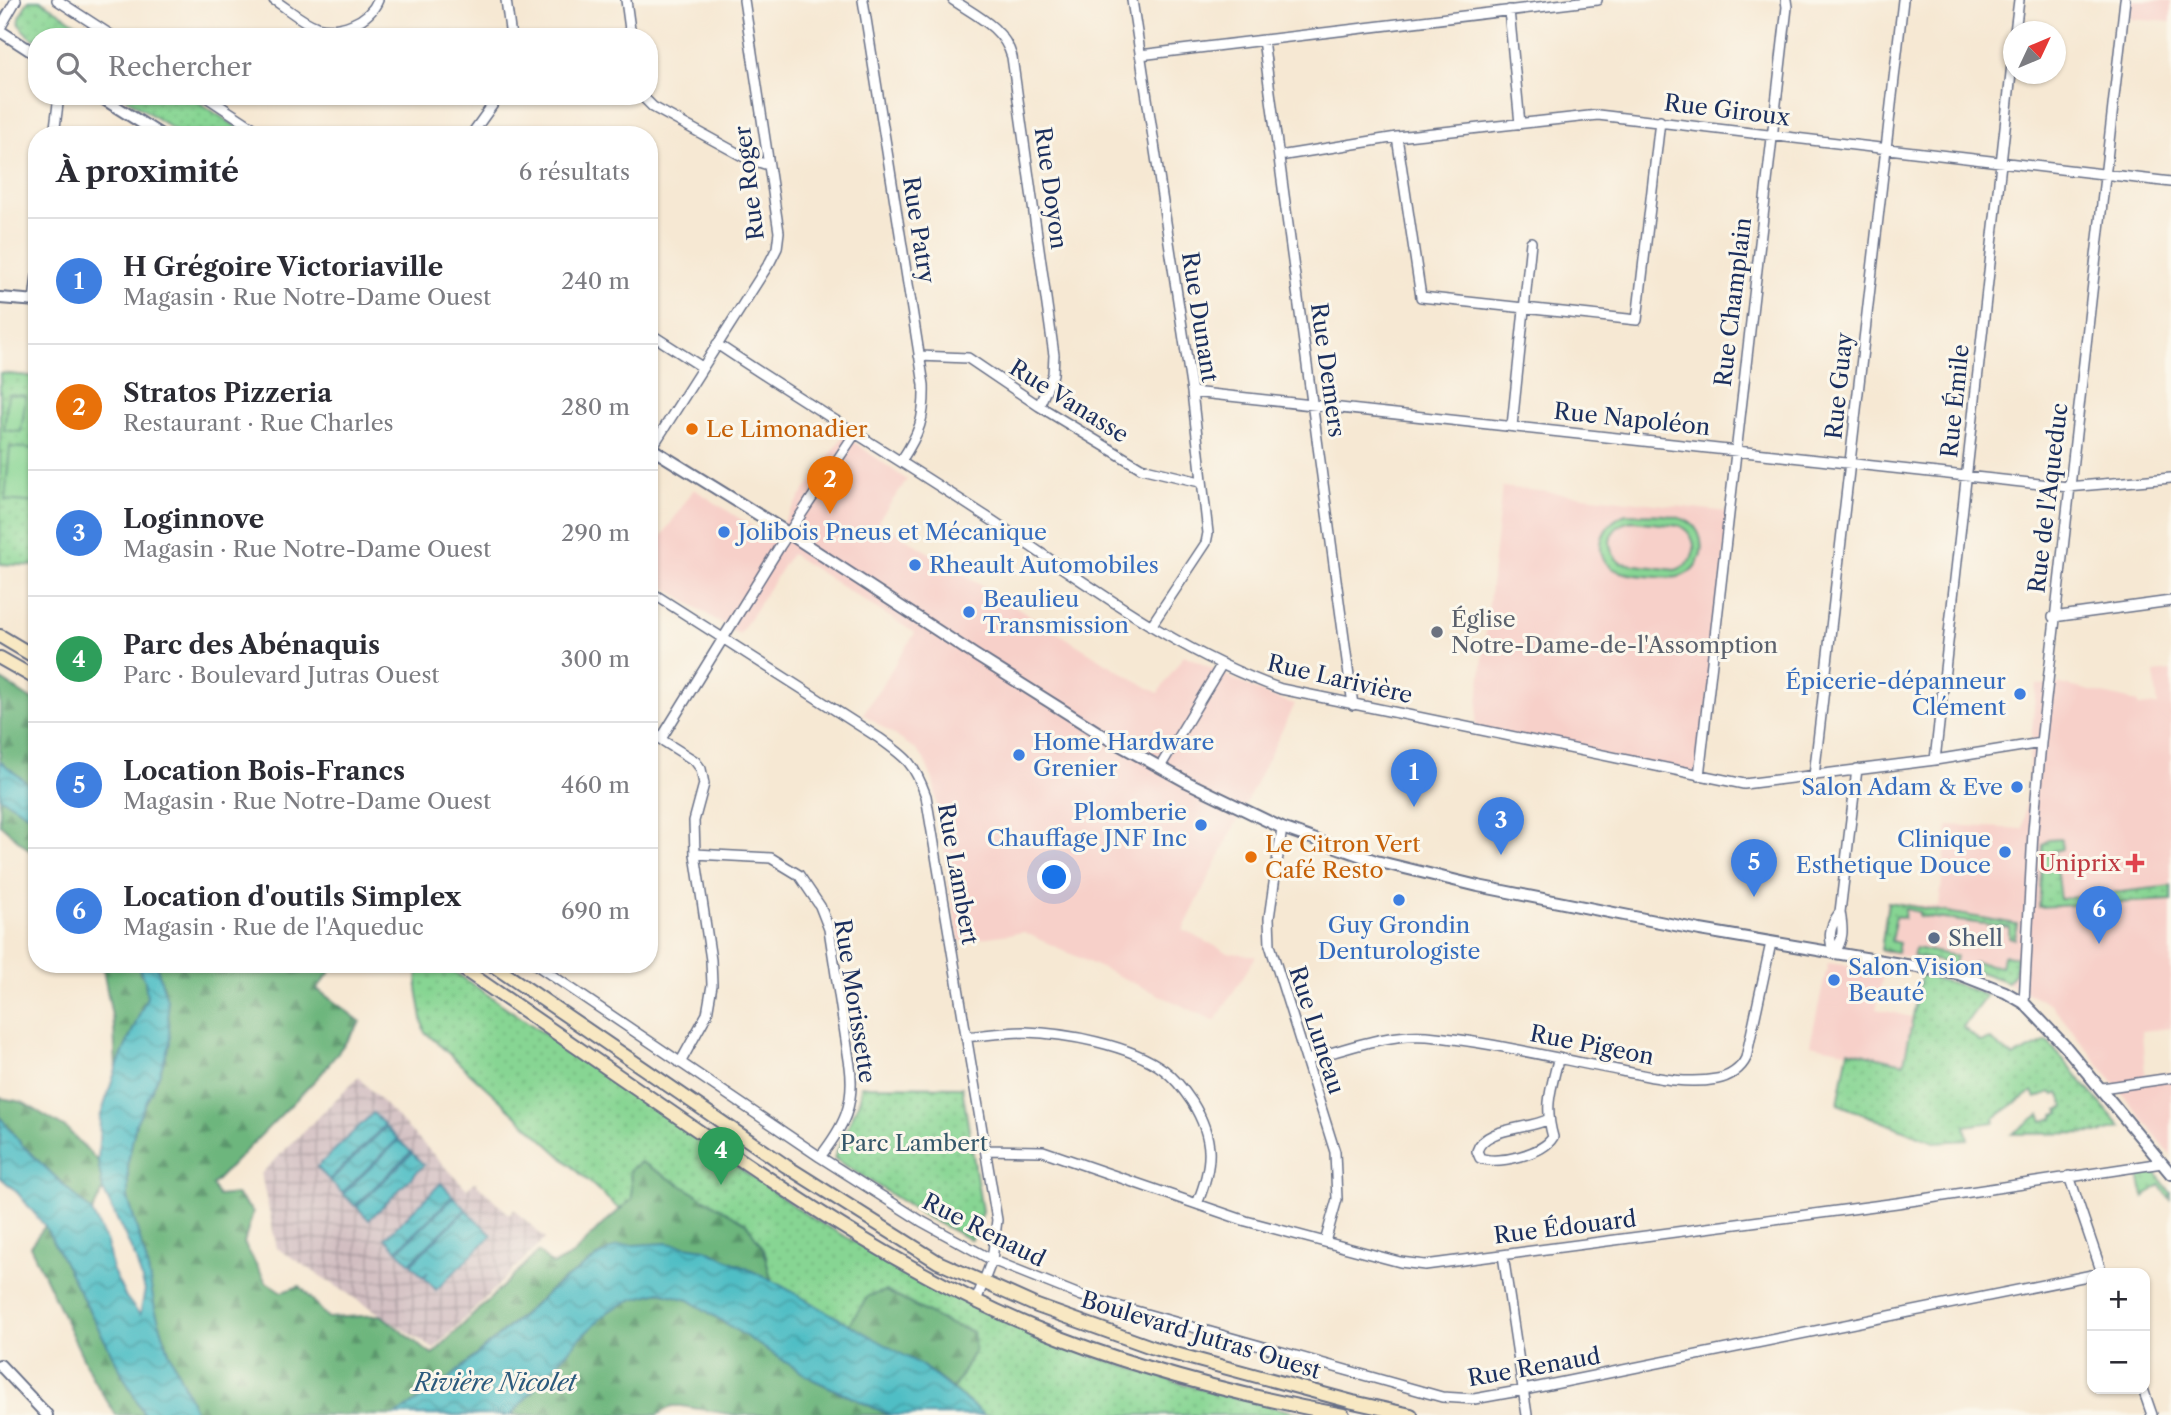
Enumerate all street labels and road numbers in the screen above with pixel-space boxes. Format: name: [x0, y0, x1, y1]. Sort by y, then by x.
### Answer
street label: Rue Giroux: [1662, 88, 1792, 132]
street label: Rue Roger: [728, 124, 770, 242]
street label: Rue Doyon: [1029, 125, 1073, 251]
street label: Rue Patry: [897, 175, 941, 286]
street label: Rue Champlain: [1709, 216, 1757, 388]
street label: Rue Dunant: [1176, 250, 1224, 384]
street label: Rue Demers: [1305, 301, 1351, 439]
street label: Rue Guay: [1819, 331, 1859, 441]
street label: Rue Émile: [1935, 343, 1975, 459]
street label: Rue Vanasse: [1004, 353, 1134, 449]
street label: Rue Napoléon: [1552, 397, 1712, 441]
street label: Rue de l'Aqueduc: [2022, 401, 2074, 595]
street label: Rue Larivière: [1265, 649, 1415, 709]
street label: Rue Lambert: [932, 801, 984, 947]
street label: Rue Morissette: [828, 917, 882, 1085]
street label: Rue Luneau: [1283, 963, 1351, 1097]
street label: Rue Pigeon: [1528, 1019, 1656, 1071]
street label: Rue Renaud: [918, 1187, 1050, 1273]
street label: Rue Édouard: [1492, 1204, 1638, 1250]
street label: Boulevard Jutras Ouest: [1078, 1285, 1324, 1385]
street label: Rue Renaud: [1465, 1342, 1603, 1392]

